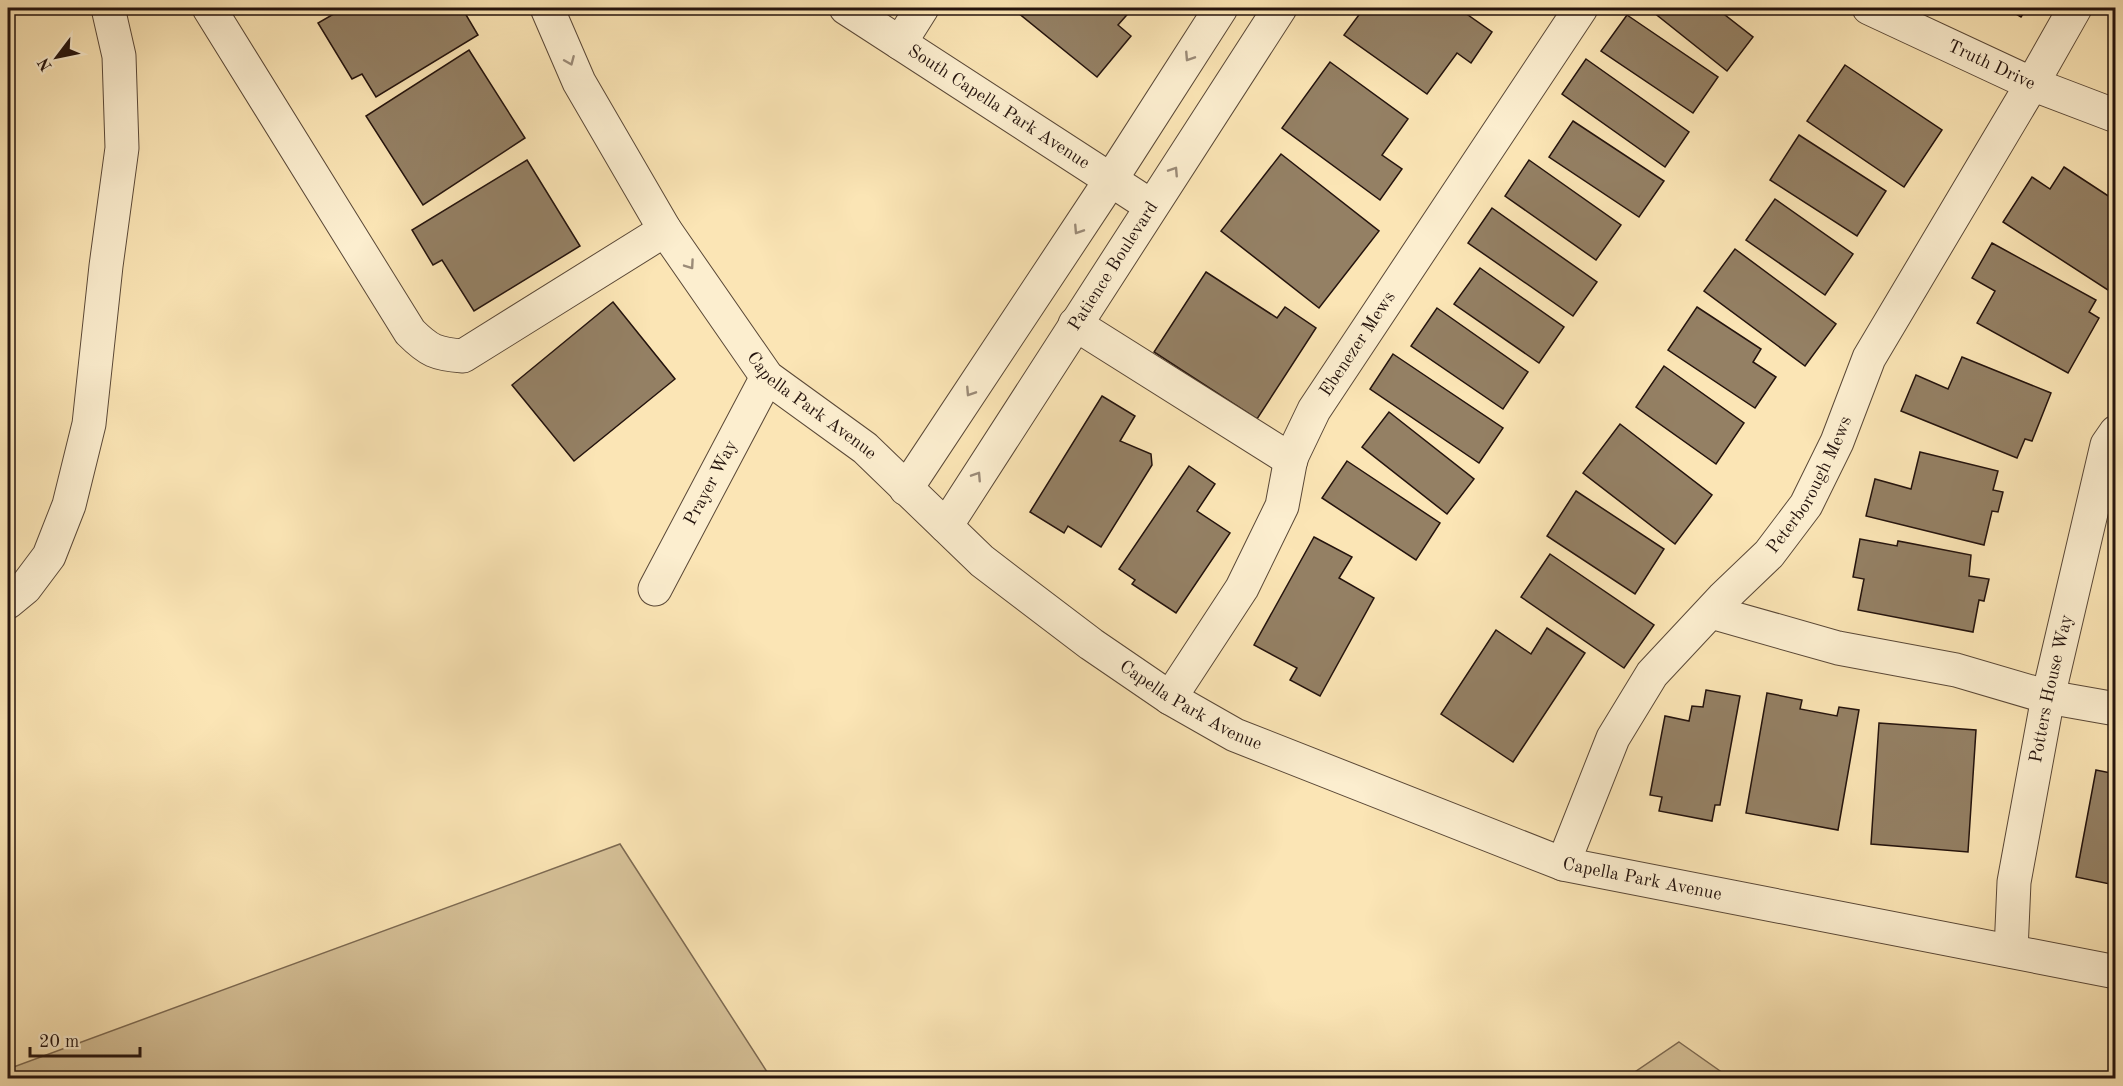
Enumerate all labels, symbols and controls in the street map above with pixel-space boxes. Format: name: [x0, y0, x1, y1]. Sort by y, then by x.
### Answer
north arrow: [27, 27, 87, 87]
street label: Truth Drive: [1945, 37, 2038, 93]
street label: South Capella Park Avenue: [905, 42, 1093, 173]
one-way arrow: [1185, 51, 1197, 61]
text: N: [36, 54, 56, 73]
one-way arrow: [563, 55, 575, 66]
one-way arrow: [1167, 167, 1178, 178]
street label: Patience Boulevard: [1065, 199, 1162, 334]
one-way arrow: [1074, 223, 1085, 234]
one-way arrow: [683, 259, 694, 270]
street label: Ebenezer Mews: [1317, 288, 1399, 400]
street label: Capella Park Avenue: [743, 348, 880, 463]
one-way arrow: [966, 386, 977, 397]
street label: Peterborough Mews: [1764, 413, 1855, 557]
street label: Prayer Way: [681, 437, 741, 528]
one-way arrow: [970, 472, 981, 483]
street label: Potters House Way: [2027, 612, 2076, 764]
street label: Capella Park Avenue: [1116, 657, 1264, 754]
street label: Capella Park Avenue: [1561, 855, 1723, 904]
scale bar: [30, 1020, 140, 1058]
text: 20 m: [39, 1033, 79, 1051]

